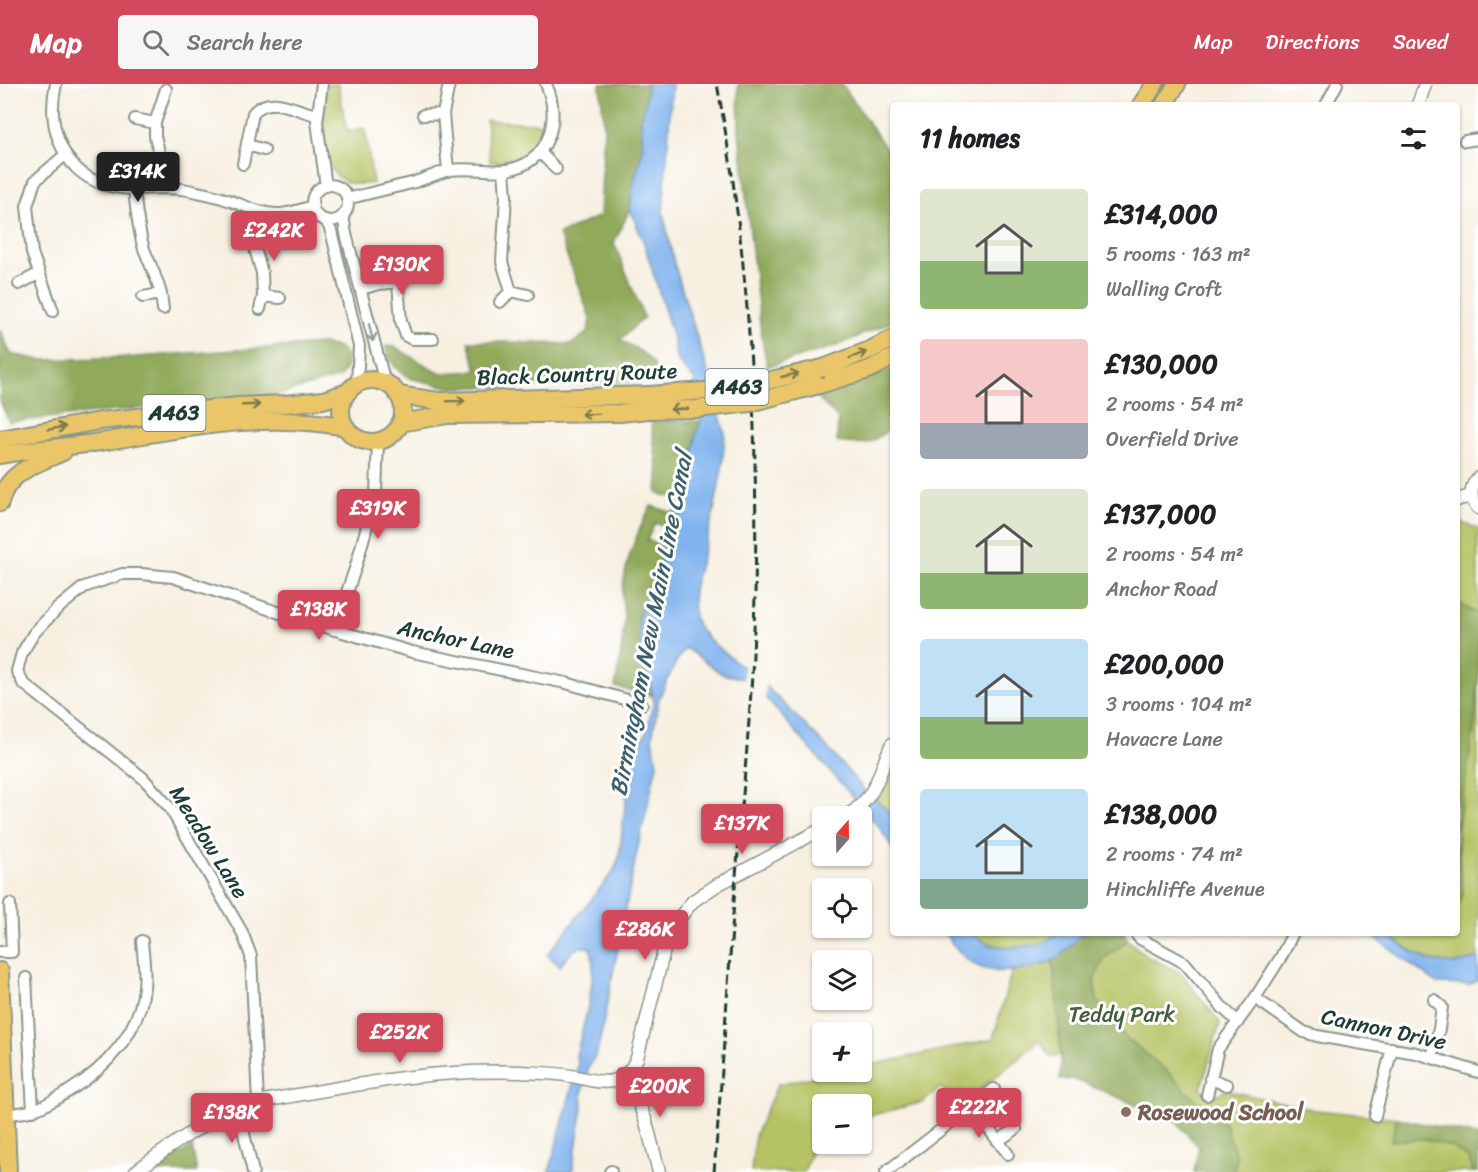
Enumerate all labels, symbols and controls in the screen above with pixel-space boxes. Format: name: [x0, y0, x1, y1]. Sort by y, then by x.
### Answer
search box: [118, 15, 538, 69]
text: Map: [30, 18, 82, 67]
text: Search here: [187, 23, 303, 62]
text: Map: [1194, 23, 1232, 61]
text: Directions: [1265, 23, 1360, 61]
text: Saved: [1393, 23, 1448, 61]
icon: search: [139, 26, 172, 59]
text: 11 homes: [920, 115, 1020, 161]
icon: filters: [1397, 122, 1430, 155]
pin: £314K: [96, 152, 180, 203]
text: £314K: [111, 154, 165, 189]
text: £314,000: [1106, 191, 1218, 237]
pin: £242K: [232, 211, 316, 262]
text: £242K: [245, 213, 303, 248]
icon: home: [968, 213, 1040, 285]
text: 5 rooms · 163 m²: [1106, 237, 1251, 272]
pin: £130K: [360, 245, 444, 296]
text: £130K: [375, 247, 429, 282]
text: Walling Croft: [1106, 272, 1222, 307]
one-way arrow: [366, 323, 377, 342]
text: £130,000: [1106, 341, 1218, 387]
one-way arrow: [848, 348, 867, 359]
street label: Black Country Route: [476, 351, 678, 397]
icon: home: [968, 363, 1040, 435]
road number: A463: [706, 369, 768, 405]
one-way arrow: [780, 369, 799, 380]
text: 2 rooms · 54 m²: [1106, 387, 1244, 422]
road number: A463: [142, 395, 206, 431]
one-way arrow: [446, 395, 466, 406]
one-way arrow: [241, 400, 261, 411]
one-way arrow: [669, 404, 689, 415]
one-way arrow: [581, 408, 601, 420]
one-way arrow: [47, 422, 67, 433]
text: Overfield Drive: [1106, 422, 1239, 457]
water label: Birmingham New Main Line Canal: [597, 443, 706, 800]
pin: £319K: [336, 489, 420, 540]
text: £319K: [351, 491, 405, 526]
text: £137,000: [1106, 491, 1216, 537]
icon: home: [968, 513, 1040, 585]
text: 2 rooms · 54 m²: [1106, 537, 1244, 572]
text: Anchor Road: [1106, 572, 1217, 607]
pin: £138K: [277, 590, 361, 641]
text: £138K: [292, 592, 346, 627]
street label: Anchor Lane: [393, 607, 518, 670]
text: £200,000: [1106, 641, 1224, 687]
icon: home: [968, 663, 1040, 735]
text: 3 rooms · 104 m²: [1106, 687, 1252, 722]
text: Havacre Lane: [1106, 722, 1223, 757]
street label: Meadow Lane: [158, 777, 260, 907]
text: £138,000: [1106, 791, 1217, 837]
pin: £137K: [700, 804, 784, 855]
text: £137K: [715, 806, 769, 841]
north arrow: [812, 806, 872, 866]
map controls: [812, 806, 872, 1154]
icon: home: [968, 813, 1040, 885]
text: 2 rooms · 74 m²: [1106, 837, 1243, 872]
text: Hinchliffe Avenue: [1106, 872, 1265, 907]
button: locate: [812, 878, 872, 938]
pin: £286K: [603, 910, 687, 961]
text: £286K: [616, 912, 674, 947]
button: layers: [812, 950, 872, 1010]
park label: Teddy Park: [1069, 995, 1176, 1034]
street label: Cannon Drive: [1318, 997, 1450, 1061]
pin: £252K: [358, 1013, 442, 1064]
text: £252K: [371, 1015, 429, 1050]
button: +: [812, 1022, 872, 1082]
pin: £200K: [618, 1067, 702, 1118]
text: £200K: [630, 1069, 690, 1104]
pin: £222K: [937, 1088, 1021, 1139]
text: £222K: [950, 1090, 1008, 1125]
pin: £138K: [190, 1093, 274, 1144]
place label: Rosewood School: [1137, 1093, 1304, 1132]
button: −: [812, 1094, 872, 1154]
text: £138K: [205, 1095, 259, 1130]
marker: Rosewood School: [1119, 1105, 1133, 1119]

